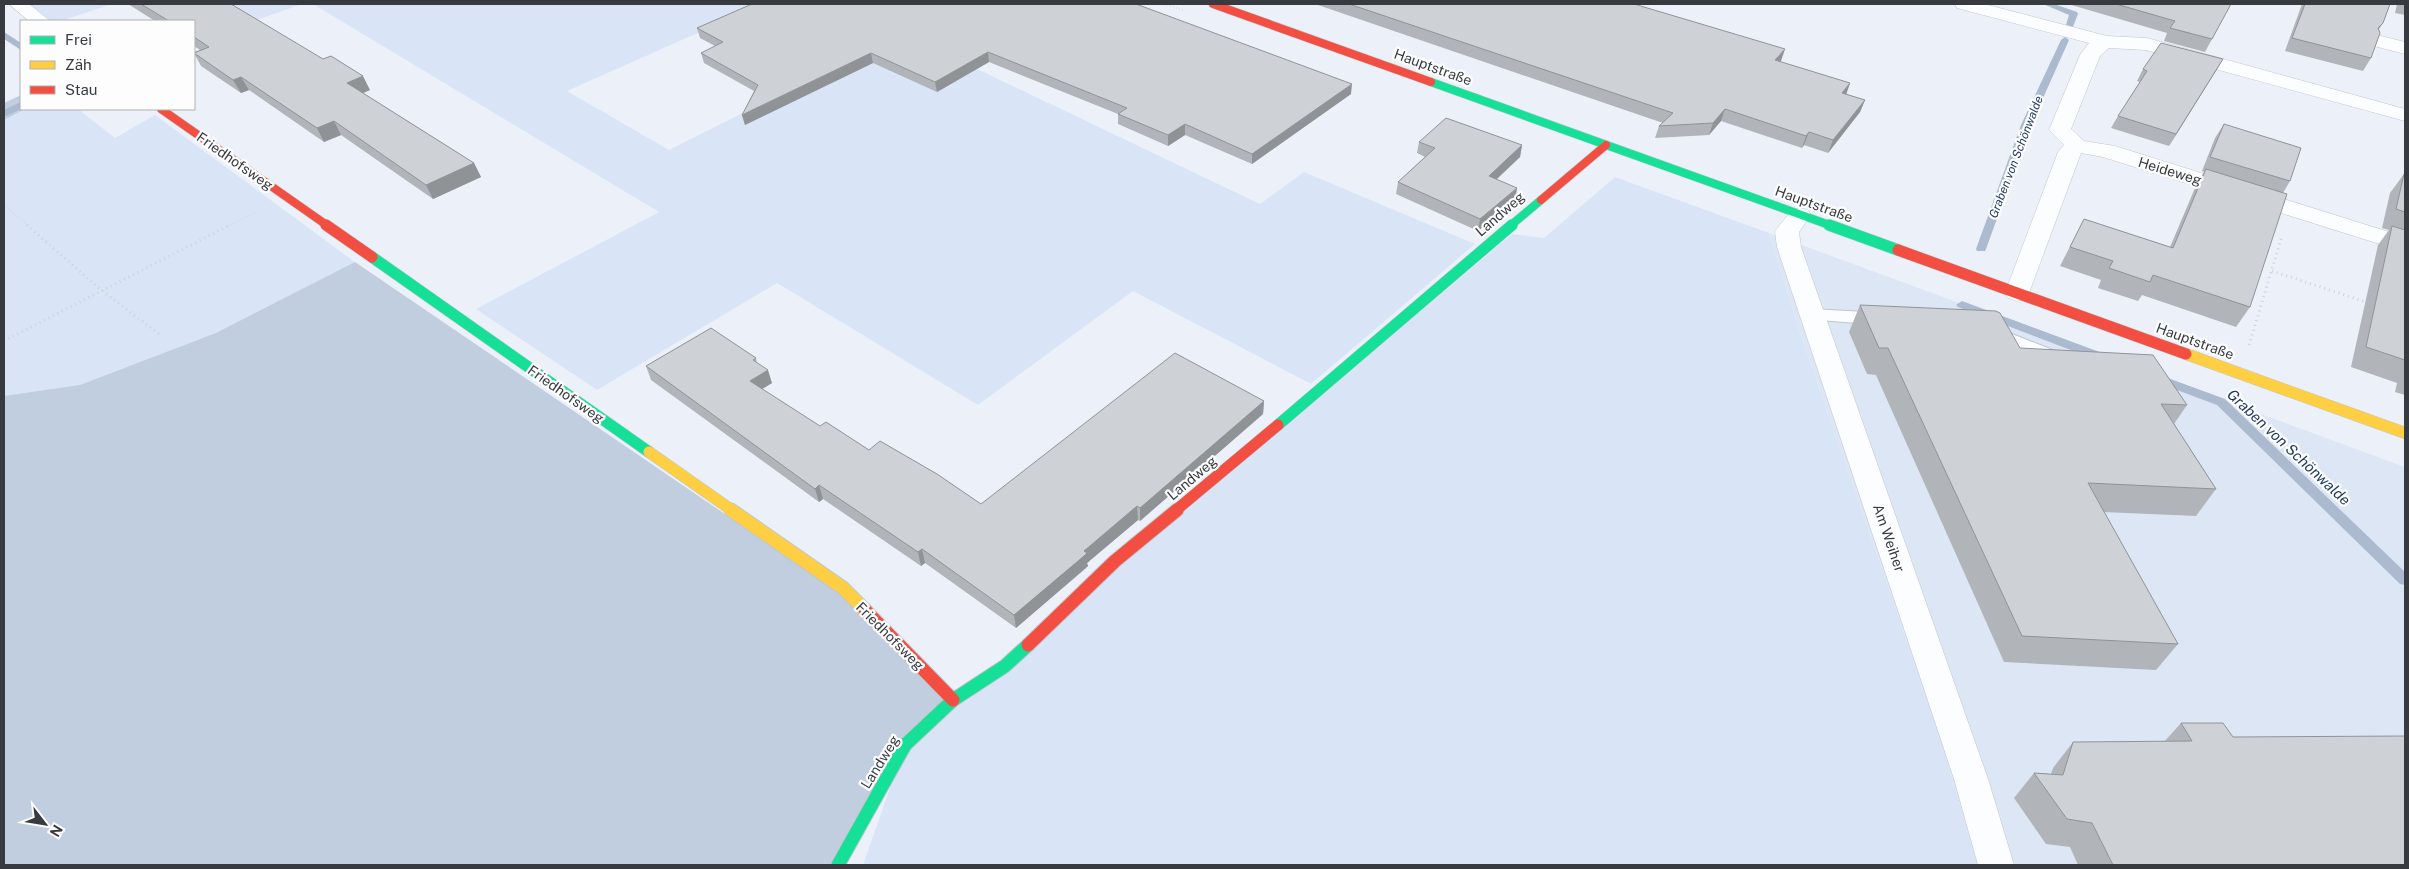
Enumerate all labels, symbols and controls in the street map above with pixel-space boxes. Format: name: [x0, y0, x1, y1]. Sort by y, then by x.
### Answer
legend: [20, 20, 195, 110]
text: Frei: [65, 31, 92, 48]
street label: Hauptstraße: [1392, 46, 1474, 88]
text: Zäh: [65, 56, 92, 73]
text: Stau: [65, 81, 98, 98]
water label: Graben von Schönwalde: [1986, 94, 2046, 220]
street label: Friedhofsweg: [194, 129, 276, 193]
street label: Heideweg: [2136, 154, 2204, 188]
street label: Hauptstraße: [1773, 183, 1855, 225]
street label: Landweg: [1472, 188, 1528, 240]
street label: Hauptstraße: [2154, 320, 2236, 362]
street label: Friedhofsweg: [525, 362, 607, 426]
water label: Graben von Schönwalde: [2224, 386, 2354, 508]
street label: Landweg: [1164, 453, 1220, 503]
street label: Am Weiher: [1870, 502, 1908, 574]
street label: Friedhofsweg: [853, 599, 927, 673]
street label: Landweg: [857, 732, 903, 791]
north arrow: [20, 799, 70, 849]
text: N: [46, 822, 66, 840]

